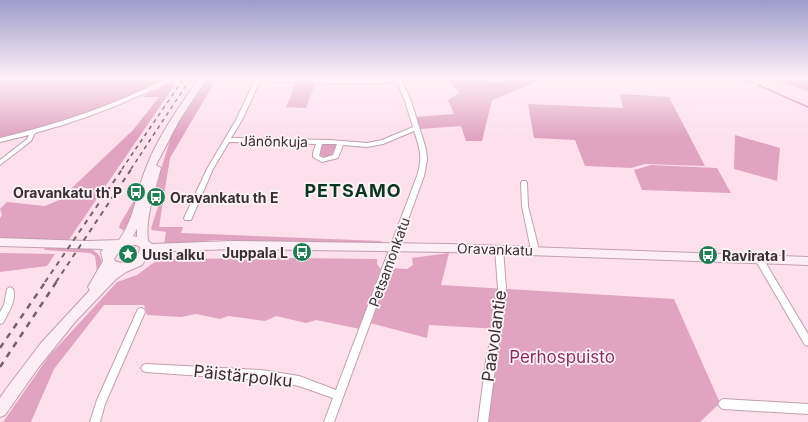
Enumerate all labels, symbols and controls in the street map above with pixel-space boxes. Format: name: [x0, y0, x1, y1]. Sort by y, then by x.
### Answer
street label: Jänönkuja: [240, 132, 308, 150]
district label: PETSAMO: [304, 180, 402, 201]
bus stop icon: Oravankatu th P: [125, 181, 147, 203]
place label: Oravankatu th P: [13, 184, 122, 201]
bus stop icon: Oravankatu th E: [145, 186, 167, 208]
place label: Oravankatu th E: [170, 189, 278, 206]
street label: Petsamonkatu: [365, 215, 413, 309]
street label: Oravankatu: [457, 239, 533, 259]
bus stop icon: Juppala L: [291, 241, 313, 263]
place icon: Uusi alku: [117, 243, 139, 265]
place label: Juppala L: [222, 244, 288, 261]
bus stop icon: Ravirata I: [697, 244, 719, 266]
place label: Uusi alku: [142, 246, 205, 263]
place label: Ravirata I: [722, 247, 785, 264]
street label: Paavolantie: [478, 289, 510, 383]
park label: Perhospuisto: [509, 347, 615, 367]
street label: Päistärpolku: [193, 361, 293, 391]

